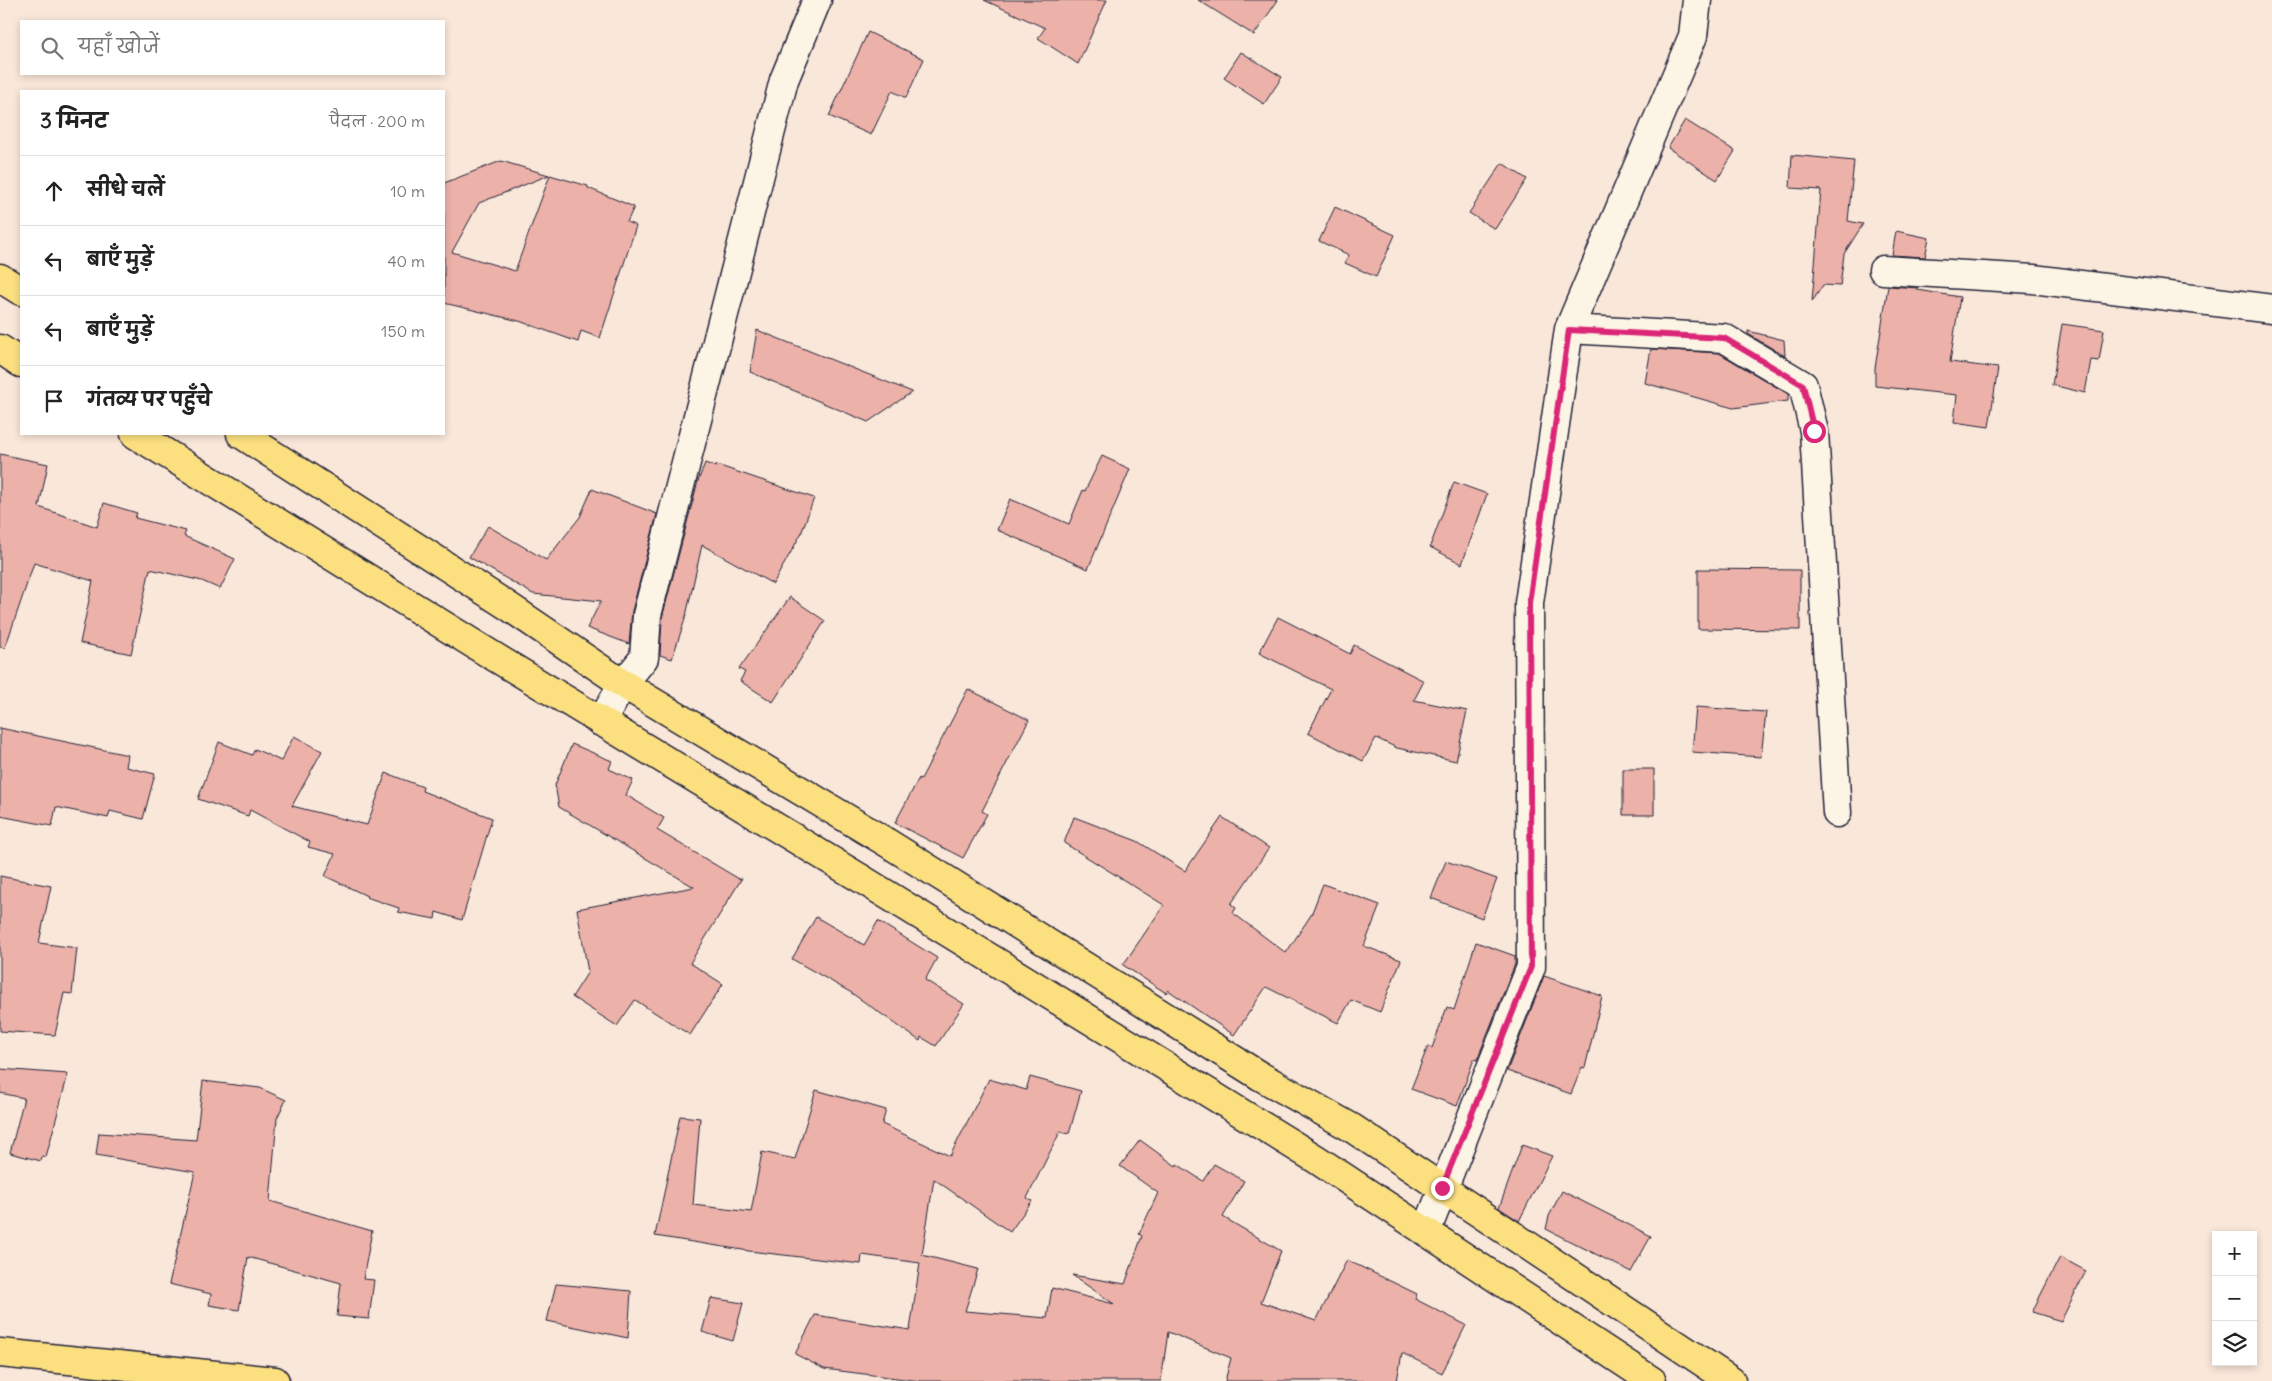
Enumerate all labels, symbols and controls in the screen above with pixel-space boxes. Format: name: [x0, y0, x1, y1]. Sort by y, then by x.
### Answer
search box: [20, 20, 445, 75]
icon: search: [38, 34, 66, 62]
text: यहाँ खोजें: [78, 34, 159, 58]
text: 3 मिनट: [40, 107, 108, 134]
text: पैदल · 200 m: [329, 111, 425, 131]
icon: ahead: [40, 177, 68, 205]
text: सीधे चलें: [87, 177, 164, 201]
text: 10 m: [390, 181, 425, 201]
icon: left: [40, 247, 68, 275]
text: बाएँ मुड़ें: [87, 247, 153, 271]
text: 40 m: [387, 251, 425, 271]
icon: left: [40, 317, 68, 345]
text: बाएँ मुड़ें: [87, 317, 153, 341]
text: 150 m: [381, 321, 425, 341]
icon: arrive: [40, 387, 68, 415]
text: गंतव्य पर पहुँचे: [87, 387, 212, 411]
route start: [1803, 420, 1826, 443]
route end: [1431, 1177, 1454, 1200]
map controls: [2212, 1231, 2257, 1366]
button: +: [2212, 1231, 2257, 1276]
button: −: [2212, 1276, 2257, 1321]
button: layers: [2212, 1321, 2257, 1366]

